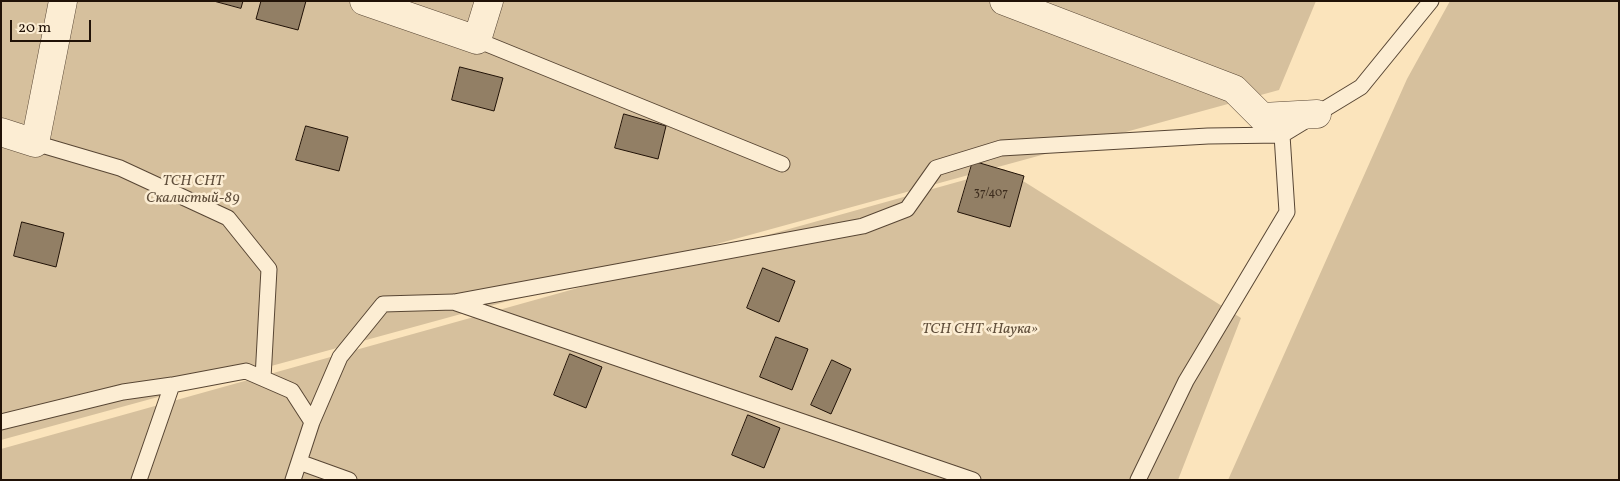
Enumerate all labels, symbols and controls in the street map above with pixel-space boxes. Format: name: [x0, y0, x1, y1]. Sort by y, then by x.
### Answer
scale bar: [12, 10, 94, 42]
text: 20 m: [18, 18, 51, 39]
park label: ТСН СНТ Скалистый-89: [146, 173, 240, 208]
house number: 37/407: [974, 187, 1008, 201]
park label: ТСН СНТ «Наука»: [922, 321, 1038, 339]

